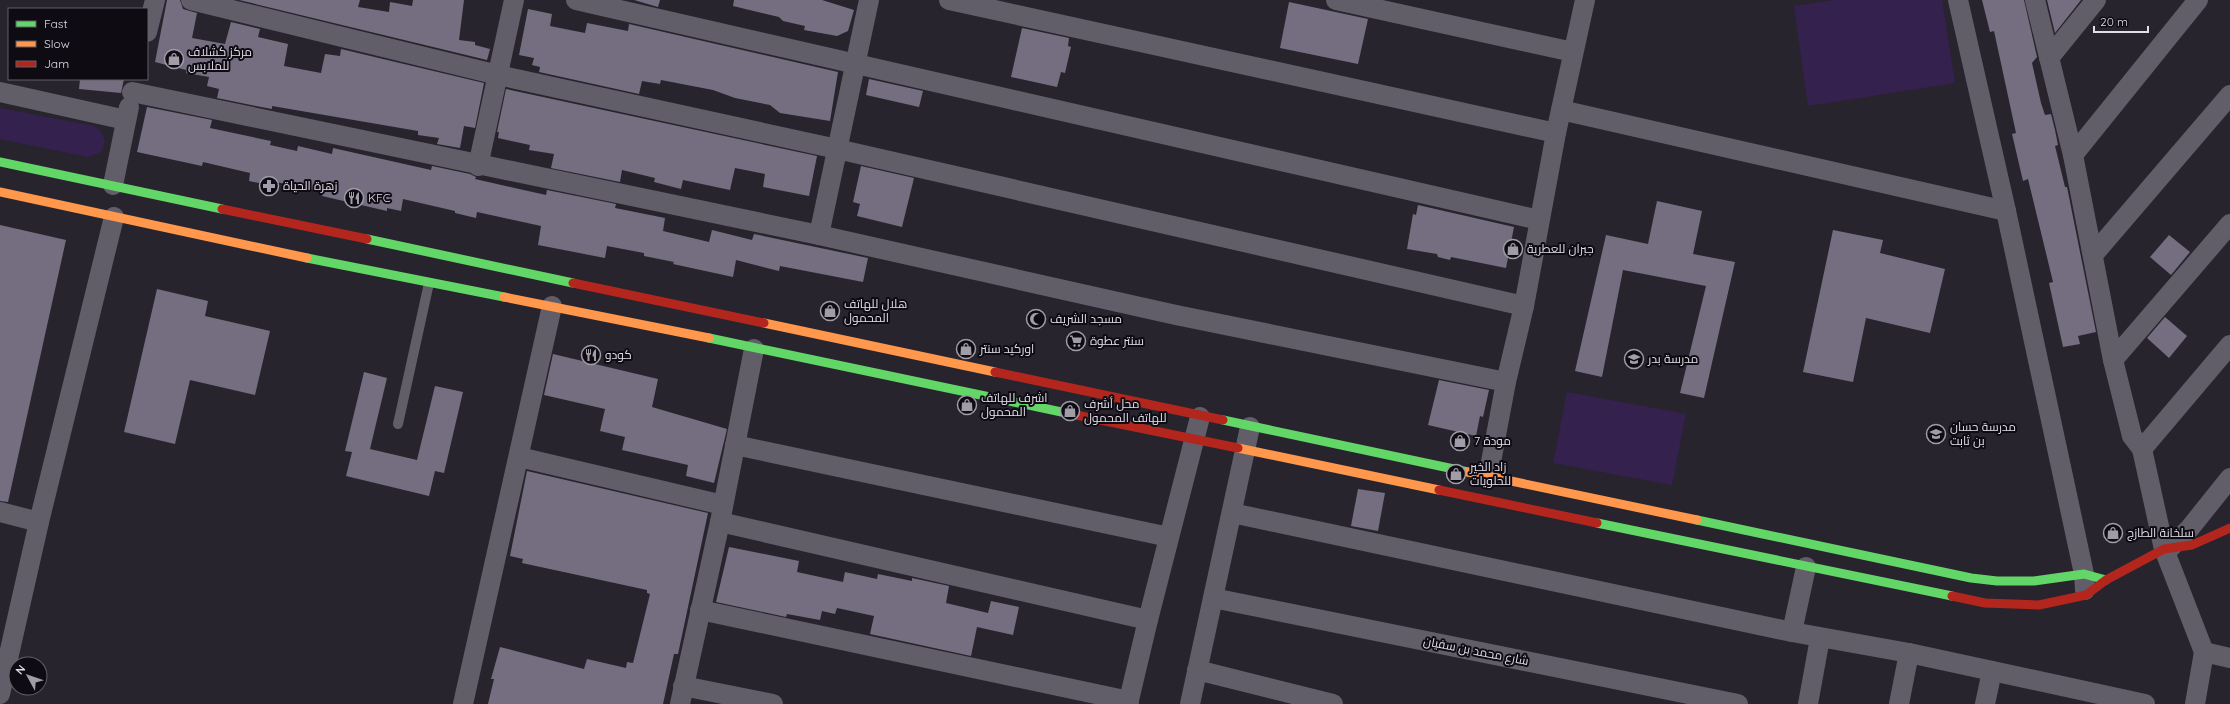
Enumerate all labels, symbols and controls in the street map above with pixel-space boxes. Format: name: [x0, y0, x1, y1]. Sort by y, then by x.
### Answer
legend: [8, 8, 148, 80]
scale bar: [2094, 8, 2148, 34]
text: 20 m: [2100, 14, 2128, 29]
text: Fast: [44, 16, 68, 31]
text: Slow: [44, 36, 70, 51]
place label: مركز كشلاف للملابس: [188, 44, 252, 73]
shop icon: مركز كشلاف للملابس: [163, 48, 185, 70]
text: Jam: [44, 56, 69, 71]
pharmacy icon: زهرة الحياة: [258, 175, 280, 197]
place label: زهرة الحياة: [283, 178, 337, 193]
restaurant icon: KFC: [343, 187, 365, 209]
place label: KFC: [368, 190, 391, 205]
shop icon: جبران للعطرية: [1502, 238, 1524, 260]
place label: جبران للعطرية: [1527, 241, 1594, 256]
place label: هلال للهاتف المحمول: [844, 296, 907, 325]
shop icon: هلال للهاتف المحمول: [819, 300, 841, 322]
mosque icon: مسجد الشريف: [1025, 308, 1047, 330]
place label: مسجد الشريف: [1050, 311, 1122, 326]
supermarket icon: سنتر عطوة: [1065, 330, 1087, 352]
place label: سنتر عطوة: [1090, 333, 1144, 348]
shop icon: اوركيد سنتر: [955, 338, 977, 360]
place label: اوركيد سنتر: [979, 341, 1034, 356]
restaurant icon: كودو: [580, 344, 602, 366]
place label: كودو: [605, 347, 632, 362]
school or university icon: مدرسة بدر: [1623, 348, 1645, 370]
place label: مدرسة بدر: [1647, 351, 1698, 366]
place label: اشرف للهاتف المحمول: [981, 390, 1048, 419]
shop icon: اشرف للهاتف المحمول: [956, 394, 978, 416]
place label: محل أشرف للهاتف المحمول: [1084, 396, 1166, 425]
shop icon: محل أشرف للهاتف المحمول: [1059, 400, 1081, 422]
place label: مدرسة حسان بن ثابت: [1950, 419, 2016, 448]
school or university icon: مدرسة حسان بن ثابت: [1925, 423, 1947, 445]
shop icon: مودة 7: [1449, 430, 1471, 452]
place label: مودة 7: [1474, 433, 1511, 448]
place label: زاد الخير للحلويات: [1469, 459, 1511, 488]
shop icon: زاد الخير للحلويات: [1445, 463, 1467, 485]
shop icon: سلخانة الطازج: [2102, 522, 2124, 544]
place label: سلخانة الطازج: [2127, 525, 2194, 541]
street label: شارع محمد بن سفيان: [1422, 633, 1530, 669]
north arrow: [8, 656, 48, 696]
text: N: [12, 662, 28, 677]

